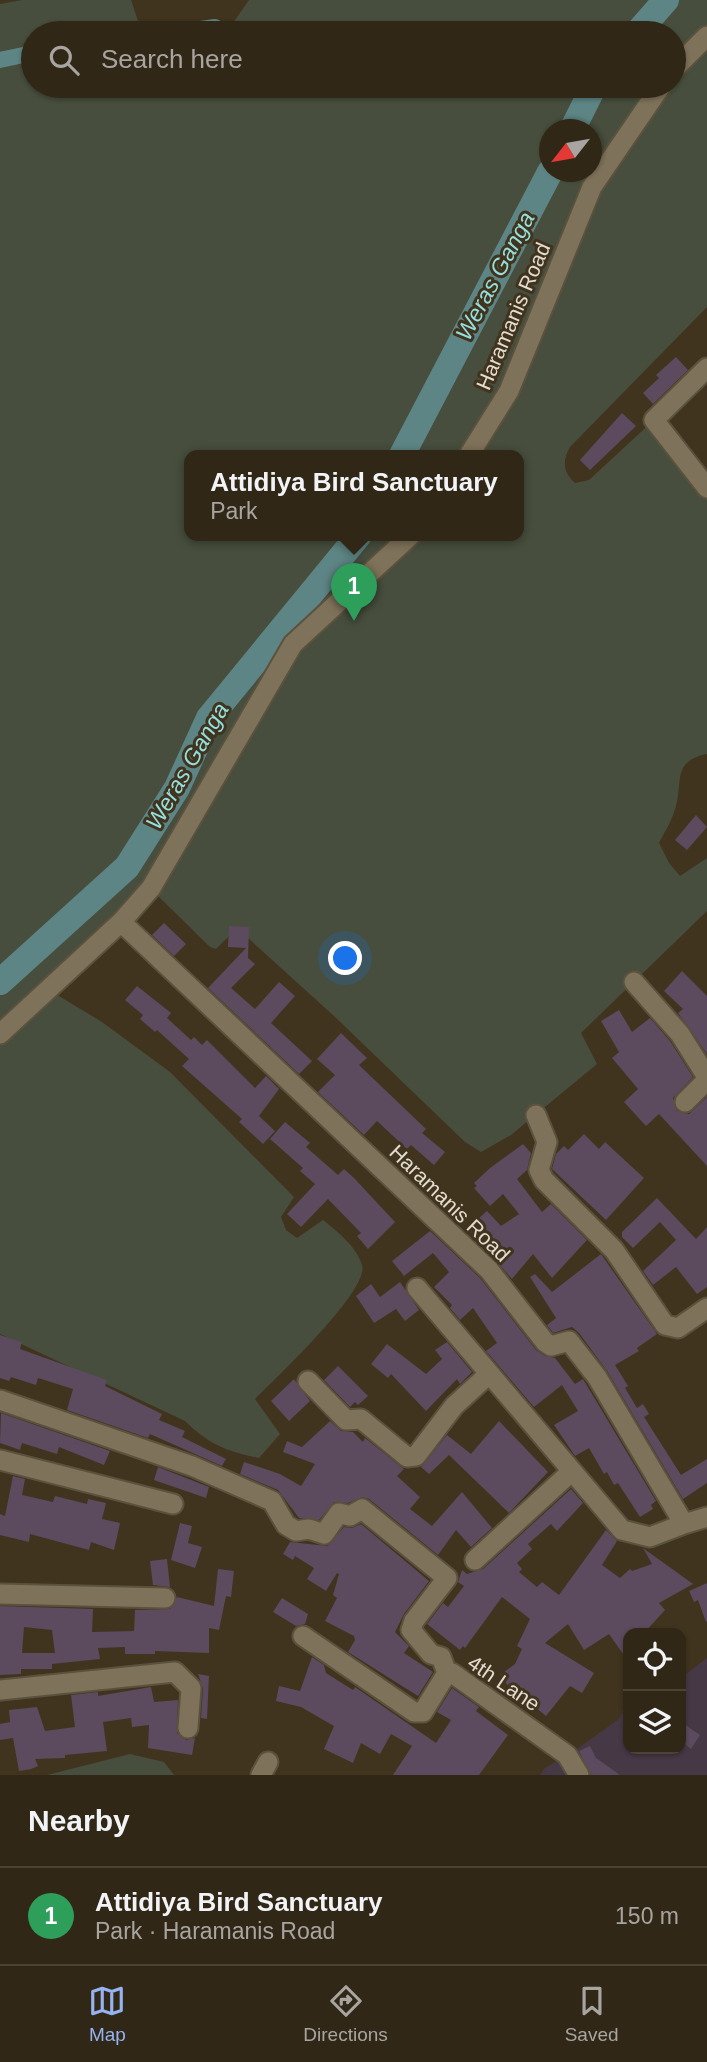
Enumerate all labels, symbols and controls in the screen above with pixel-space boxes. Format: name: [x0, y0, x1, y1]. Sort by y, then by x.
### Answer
search box: [21, 21, 686, 98]
icon: search: [45, 41, 83, 79]
text: Search here: [101, 44, 243, 74]
north arrow: [539, 119, 602, 182]
water label: Weras Ganga: [450, 207, 540, 345]
street label: Haramanis Road: [472, 239, 554, 393]
popup: [184, 450, 524, 541]
text: Attidiya Bird Sanctuary: [210, 467, 498, 497]
text: Park: [210, 498, 258, 524]
pin: 1: [331, 563, 377, 621]
water label: Weras Ganga: [140, 698, 234, 834]
your location: [328, 941, 362, 975]
street label: Haramanis Road: [385, 1140, 515, 1266]
map controls: [623, 1628, 686, 1754]
button: locate: [623, 1628, 686, 1691]
street label: 4th Lane: [464, 1651, 544, 1715]
button: layers: [623, 1691, 686, 1754]
text: Nearby: [28, 1804, 130, 1837]
text: Attidiya Bird Sanctuary: [95, 1887, 383, 1917]
text: 1: [45, 1903, 57, 1929]
text: 150 m: [615, 1903, 679, 1929]
text: Park · Haramanis Road: [95, 1918, 335, 1944]
tab: Map: [88, 1982, 126, 2046]
tab: Directions: [303, 1982, 388, 2046]
tab: Saved: [565, 1982, 619, 2046]

